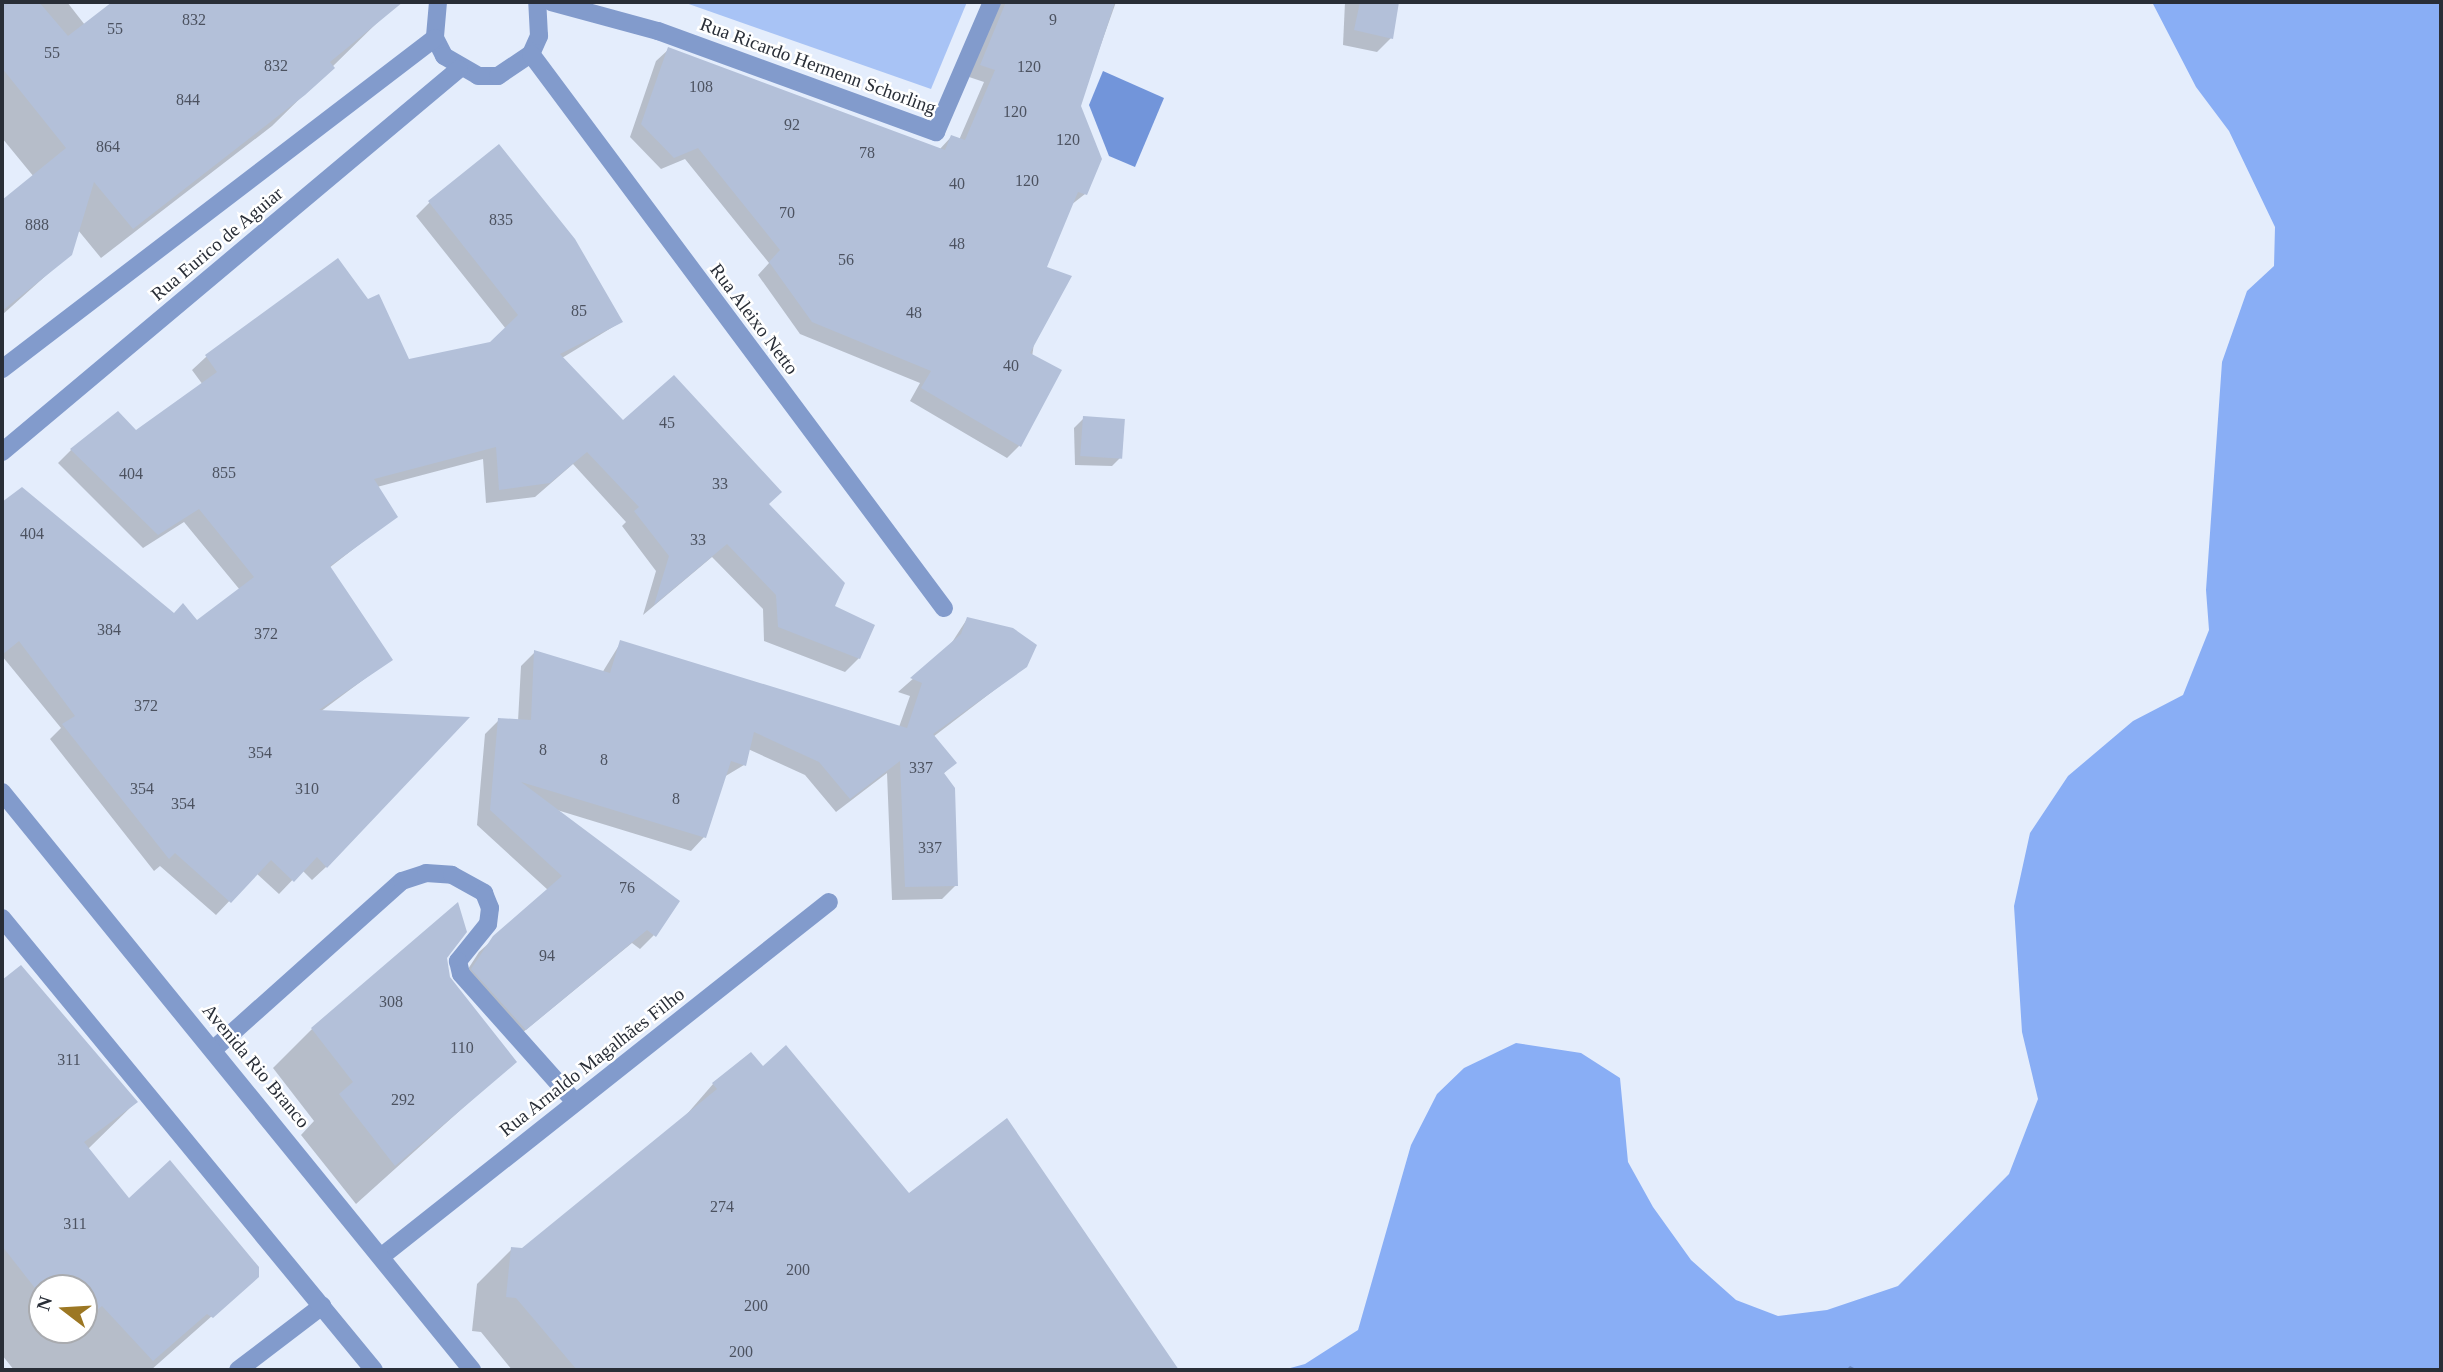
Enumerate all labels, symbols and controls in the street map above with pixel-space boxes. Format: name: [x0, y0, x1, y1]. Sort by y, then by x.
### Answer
house number: 832: [182, 10, 206, 30]
house number: 9: [1049, 10, 1057, 30]
street label: Rua Ricardo Hermenn Schorling: [697, 13, 939, 119]
house number: 55: [107, 19, 123, 39]
house number: 55: [44, 43, 60, 63]
house number: 832: [264, 56, 288, 76]
house number: 120: [1017, 57, 1041, 77]
house number: 108: [689, 77, 713, 97]
house number: 844: [176, 90, 200, 110]
house number: 120: [1003, 102, 1027, 122]
house number: 92: [784, 115, 800, 135]
house number: 120: [1056, 130, 1080, 150]
house number: 864: [96, 137, 120, 157]
house number: 78: [859, 143, 875, 163]
house number: 120: [1015, 171, 1039, 191]
house number: 40: [949, 174, 965, 194]
street label: Rua Eurico de Aguiar: [146, 182, 288, 306]
house number: 70: [779, 203, 795, 223]
house number: 835: [489, 210, 513, 230]
house number: 888: [25, 215, 49, 235]
house number: 48: [949, 234, 965, 254]
house number: 56: [838, 250, 854, 270]
street label: Rua Aleixo Netto: [705, 259, 803, 379]
house number: 85: [571, 301, 587, 321]
house number: 48: [906, 303, 922, 323]
house number: 40: [1003, 356, 1019, 376]
house number: 45: [659, 413, 675, 433]
house number: 855: [212, 463, 236, 483]
house number: 404: [119, 464, 143, 484]
house number: 33: [712, 474, 728, 494]
house number: 404: [20, 524, 44, 544]
house number: 33: [690, 530, 706, 550]
house number: 384: [97, 620, 121, 640]
house number: 372: [254, 624, 278, 644]
house number: 372: [134, 696, 158, 716]
house number: 8: [539, 740, 547, 760]
house number: 354: [248, 743, 272, 763]
house number: 8: [600, 750, 608, 770]
house number: 337: [909, 758, 933, 778]
house number: 354: [130, 779, 154, 799]
house number: 310: [295, 779, 319, 799]
house number: 8: [672, 789, 680, 809]
house number: 354: [171, 794, 195, 814]
house number: 337: [918, 838, 942, 858]
house number: 76: [619, 878, 635, 898]
house number: 94: [539, 946, 555, 966]
street label: Rua Arnaldo Magalhães Filho: [495, 982, 689, 1142]
house number: 308: [379, 992, 403, 1012]
street label: Avenida Rio Branco: [198, 999, 314, 1133]
house number: 110: [450, 1038, 474, 1058]
house number: 311: [57, 1050, 81, 1070]
house number: 292: [391, 1090, 415, 1110]
house number: 274: [710, 1197, 734, 1217]
house number: 311: [63, 1214, 87, 1234]
house number: 200: [786, 1260, 810, 1280]
north arrow: [28, 1274, 98, 1344]
text: N: [32, 1294, 56, 1313]
house number: 200: [744, 1296, 768, 1316]
house number: 200: [729, 1342, 753, 1362]

